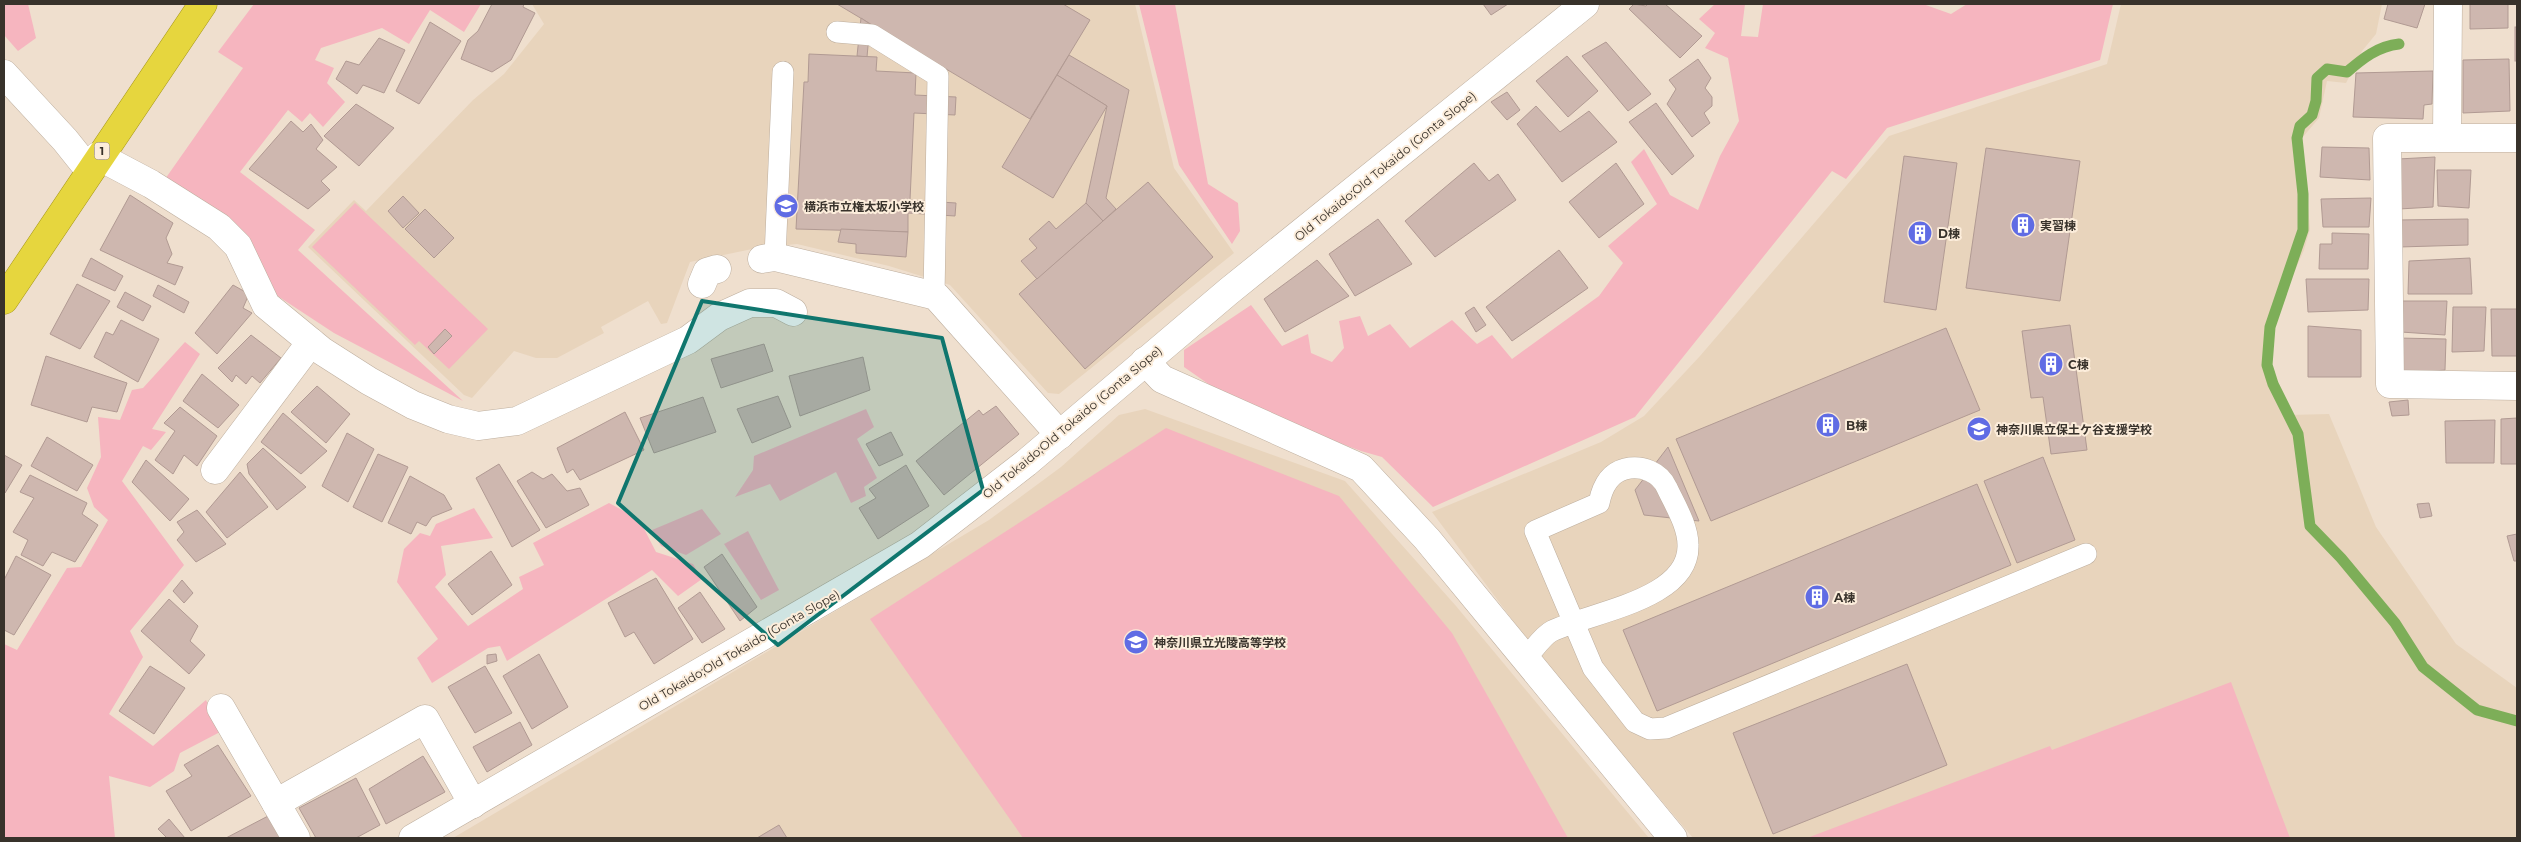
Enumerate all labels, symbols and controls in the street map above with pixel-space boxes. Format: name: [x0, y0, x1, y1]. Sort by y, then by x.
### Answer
street label: Old Tokaido;Old Tokaido (Gonta Slope): [1291, 88, 1479, 244]
road number: 1: [94, 142, 110, 160]
school or university icon: 横浜市立権太坂小学校: [773, 193, 799, 219]
place label: 横浜市立権太坂小学校: [804, 199, 924, 214]
building icon: 実習棟: [2010, 212, 2036, 238]
place label: 実習棟: [2040, 218, 2076, 233]
building icon: D棟: [1907, 220, 1933, 246]
place label: D棟: [1938, 226, 1960, 241]
street label: Old Tokaido;Old Tokaido (Gonta Slope): [979, 342, 1165, 502]
building icon: C棟: [2038, 351, 2064, 377]
place label: C棟: [2068, 357, 2089, 372]
building icon: B棟: [1815, 412, 1841, 438]
school or university icon: 神奈川県立保土ケ谷支援学校: [1966, 416, 1992, 442]
place label: B棟: [1846, 418, 1867, 433]
place label: 神奈川県立保土ケ谷支援学校: [1996, 422, 2152, 437]
building icon: A棟: [1804, 584, 1830, 610]
street label: Old Tokaido;Old Tokaido (Gonta Slope): [636, 586, 842, 714]
place label: A棟: [1833, 590, 1855, 605]
school or university icon: 神奈川県立光陵高等学校: [1123, 629, 1149, 655]
place label: 神奈川県立光陵高等学校: [1154, 635, 1286, 650]

